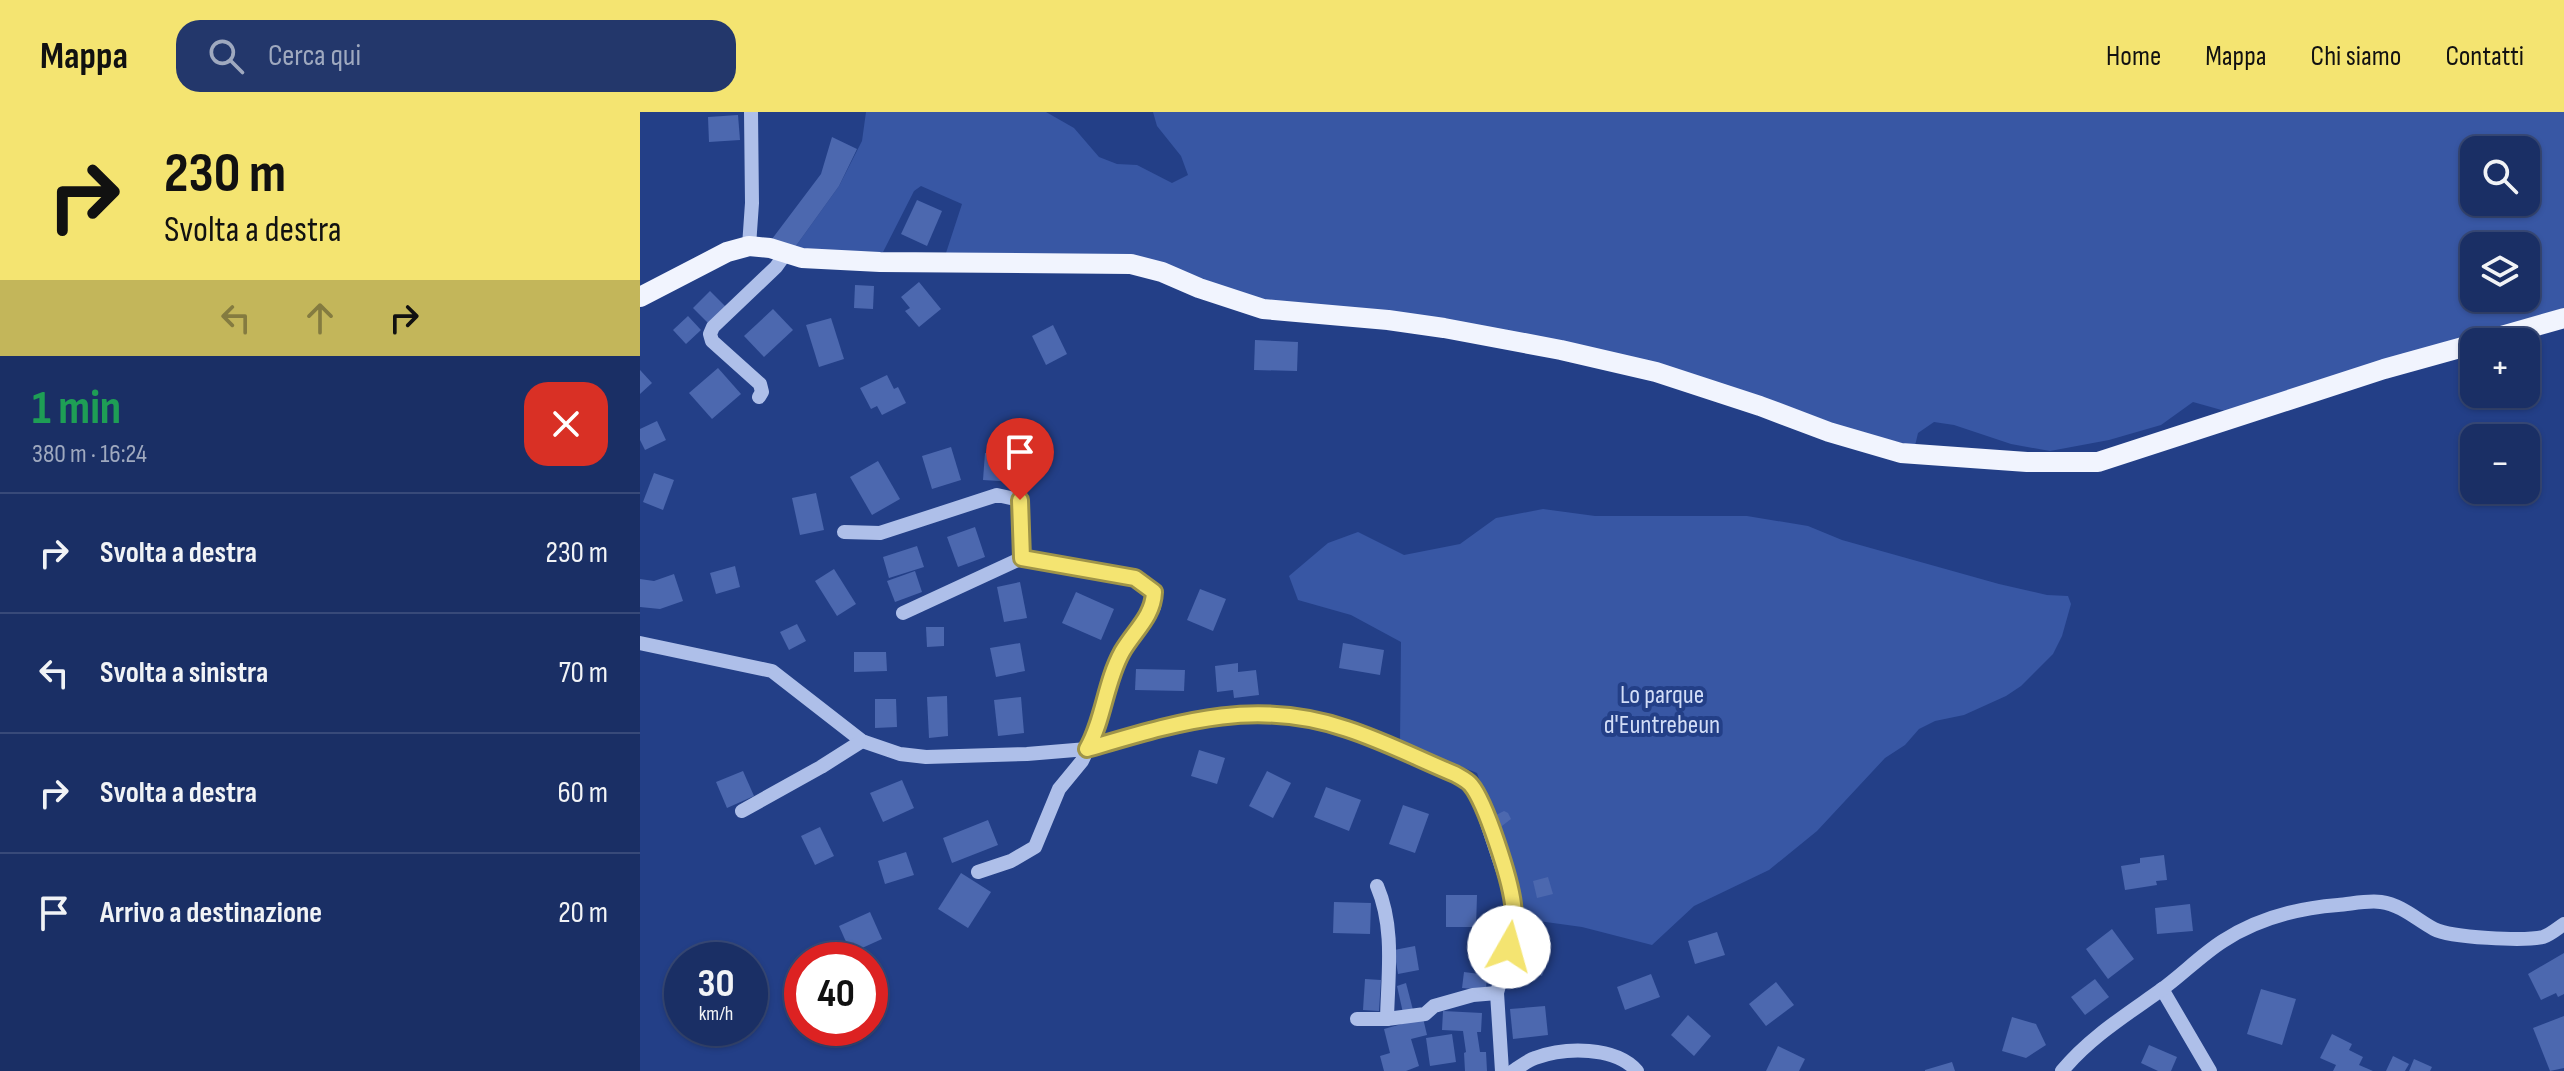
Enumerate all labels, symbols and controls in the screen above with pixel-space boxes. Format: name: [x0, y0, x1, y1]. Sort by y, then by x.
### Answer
search box: [176, 20, 736, 92]
text: Mappa: [40, 34, 128, 79]
icon: search: [204, 34, 248, 78]
text: Cerca qui: [268, 38, 361, 74]
text: Home: [2106, 40, 2161, 73]
text: Mappa: [2205, 40, 2267, 73]
text: Chi siamo: [2311, 40, 2401, 73]
text: Contatti: [2445, 40, 2524, 73]
map controls: [2460, 136, 2540, 504]
button: search: [2460, 136, 2540, 216]
text: 230 m: [164, 141, 286, 208]
icon: right: [32, 144, 136, 248]
text: Svolta a destra: [164, 209, 342, 252]
button: layers: [2460, 232, 2540, 312]
icon: left: [214, 296, 258, 340]
icon: ahead: [298, 296, 342, 340]
icon: right: [382, 296, 426, 340]
button: +: [2460, 328, 2540, 408]
text: 1 min: [32, 380, 121, 437]
button: close: [524, 382, 608, 466]
pin: [986, 418, 1054, 500]
button: −: [2460, 424, 2540, 504]
icon: arrive: [998, 430, 1042, 474]
text: 380 m · 16:24: [32, 439, 147, 470]
icon: right: [32, 531, 76, 575]
text: Svolta a destra: [100, 535, 257, 571]
text: 230 m: [546, 535, 608, 571]
icon: left: [32, 651, 76, 695]
text: Svolta a sinistra: [100, 655, 268, 691]
text: 70 m: [559, 655, 608, 691]
park label: Lo parque d'Euntrebeun: [1604, 680, 1720, 741]
icon: right: [32, 771, 76, 815]
text: Svolta a destra: [100, 775, 257, 811]
text: 60 m: [557, 775, 608, 811]
icon: arrive: [32, 891, 76, 935]
text: Arrivo a destinazione: [100, 895, 322, 931]
text: 20 m: [558, 895, 608, 931]
position arrow: [1467, 905, 1551, 989]
speed limit sign: 40: [784, 942, 888, 1046]
text: 30: [698, 960, 734, 1008]
text: km/h: [699, 1002, 733, 1026]

